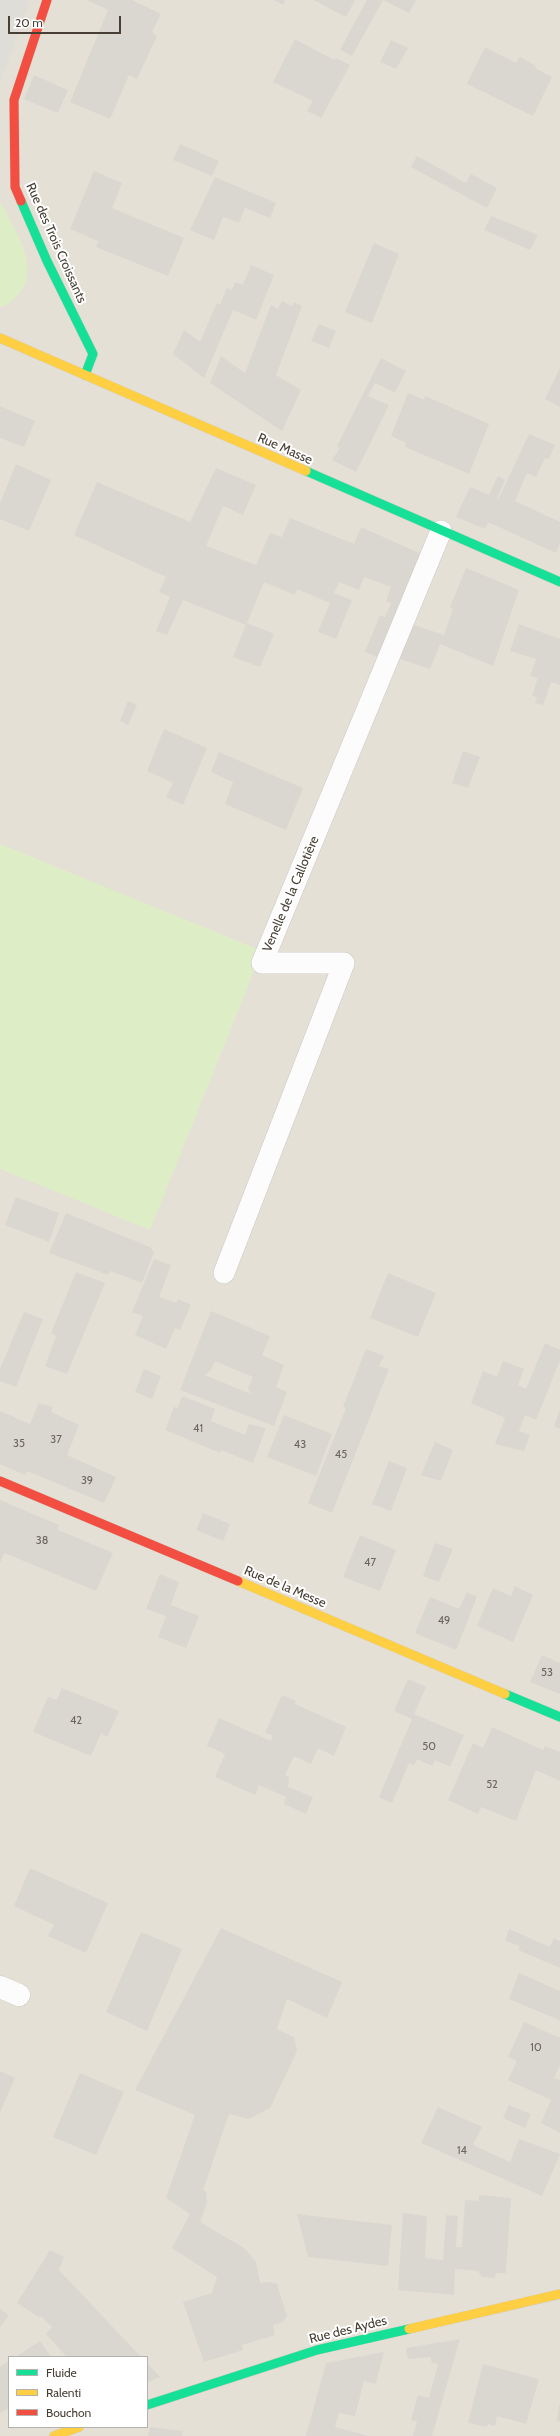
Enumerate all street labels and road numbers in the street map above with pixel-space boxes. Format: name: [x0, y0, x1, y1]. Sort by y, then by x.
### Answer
street label: Rue des Trois Croissants: [22, 181, 90, 305]
street label: Rue Masse: [255, 430, 315, 468]
street label: Venelle de la Callotière: [260, 834, 322, 954]
street label: Rue de la Messe: [242, 1563, 328, 1611]
street label: Rue des Aydes: [308, 2313, 388, 2347]

